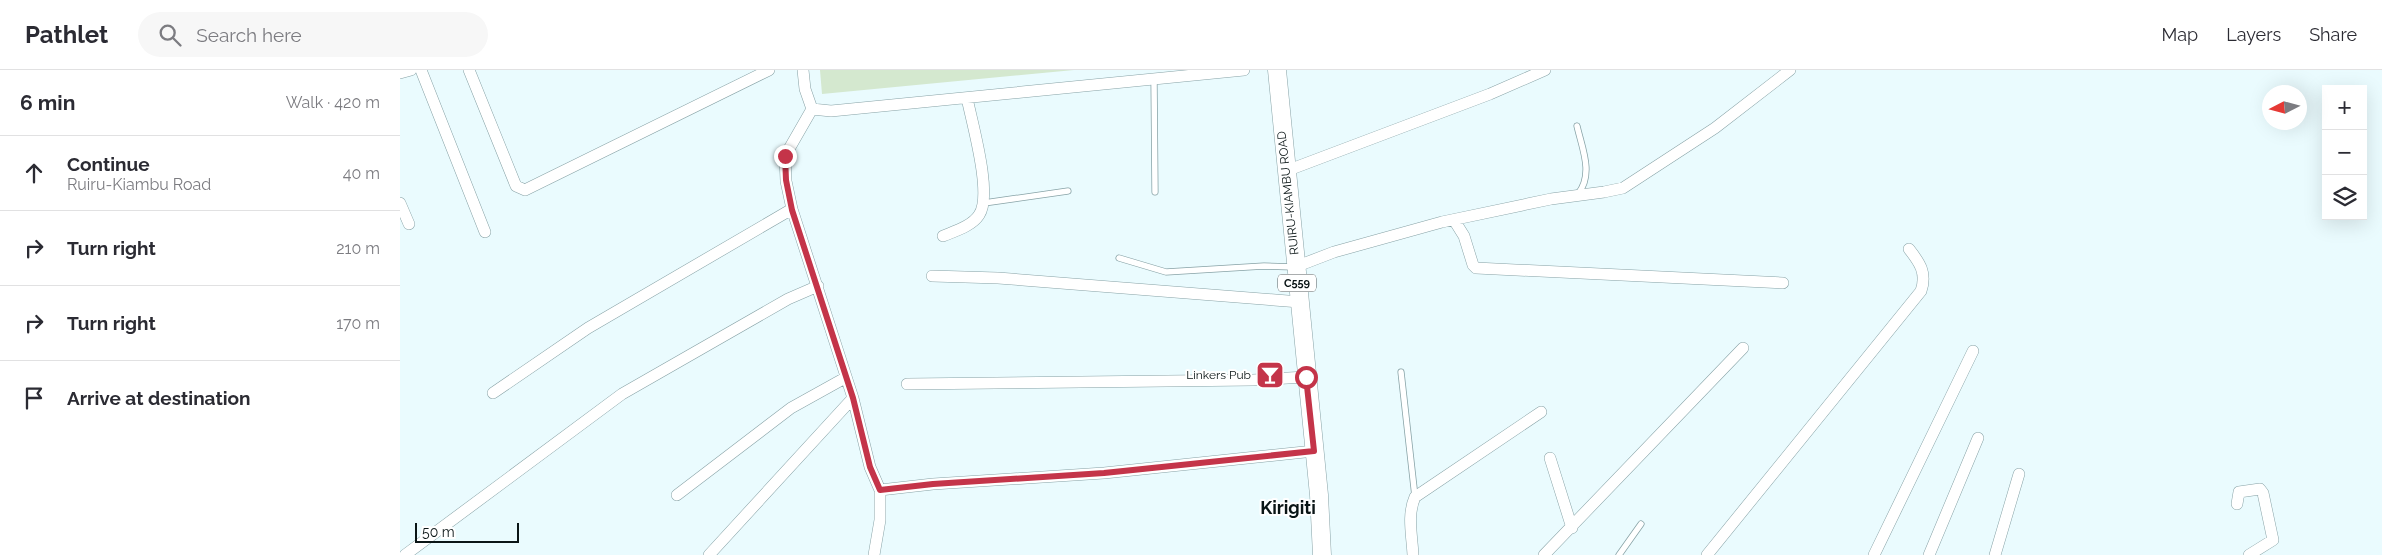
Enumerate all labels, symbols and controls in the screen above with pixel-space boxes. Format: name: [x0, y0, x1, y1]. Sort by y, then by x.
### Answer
search box: [138, 12, 488, 57]
text: Pathlet: [25, 20, 108, 49]
icon: search: [156, 21, 184, 49]
text: Search here: [196, 24, 302, 46]
text: Map: [2162, 24, 2198, 45]
text: Layers: [2226, 24, 2281, 45]
text: Share: [2309, 24, 2357, 45]
north arrow: [2262, 85, 2307, 130]
map controls: [2322, 85, 2367, 220]
button: +: [2322, 85, 2367, 130]
text: 6 min: [20, 90, 75, 115]
text: Walk · 420 m: [286, 93, 380, 112]
street label: RUIRU-KIAMBU ROAD: [1274, 130, 1301, 256]
button: −: [2322, 130, 2367, 175]
route end: [774, 145, 797, 168]
text: Continue: [67, 153, 150, 175]
icon: ahead: [20, 159, 48, 187]
text: 40 m: [343, 164, 380, 183]
text: Ruiru-Kiambu Road: [67, 175, 211, 194]
button: layers: [2322, 175, 2367, 220]
icon: right: [20, 234, 48, 262]
text: Turn right: [67, 237, 156, 259]
text: 210 m: [336, 239, 380, 258]
road number: C559: [1278, 274, 1316, 292]
icon: right: [20, 309, 48, 337]
text: Turn right: [67, 312, 156, 334]
text: 170 m: [336, 314, 380, 333]
bar icon: Linkers Pub: [1255, 360, 1285, 390]
route start: [1295, 366, 1318, 389]
place label: Linkers Pub: [1186, 368, 1251, 382]
icon: arrive: [20, 384, 48, 412]
text: Arrive at destination: [67, 387, 251, 409]
district label: Kirigiti: [1260, 497, 1316, 518]
scale bar: [415, 520, 519, 543]
text: 50 m: [422, 524, 455, 540]

